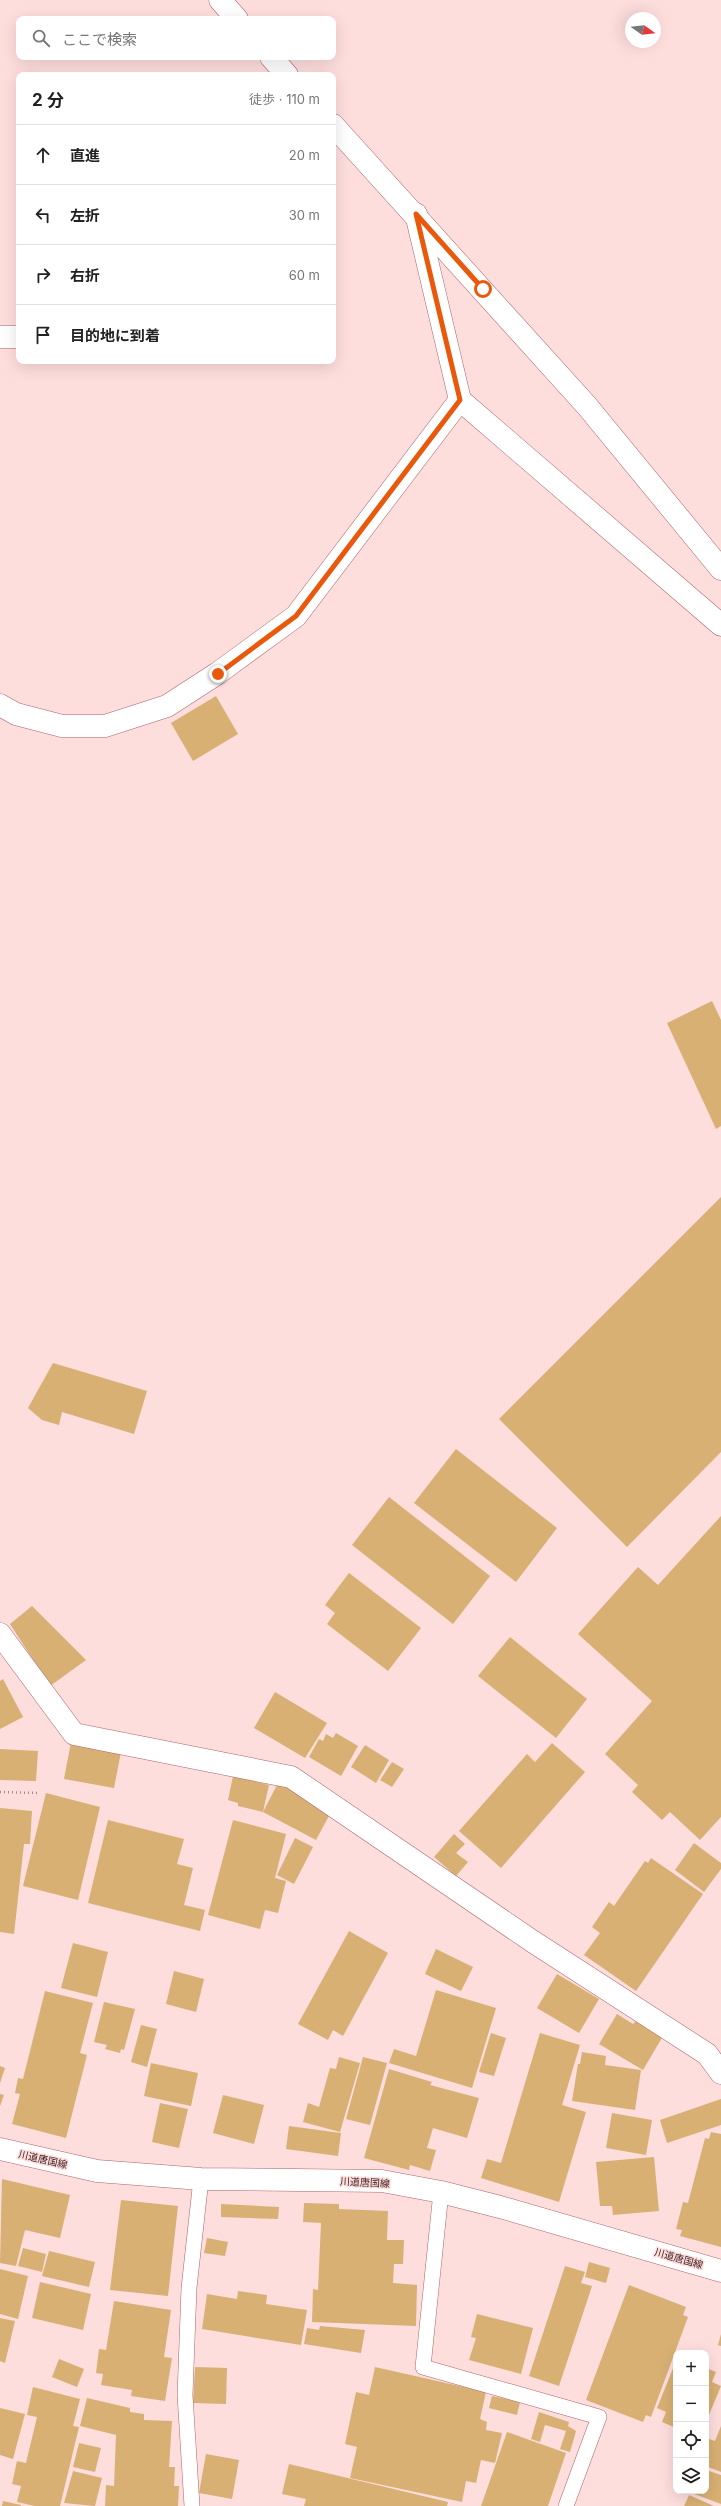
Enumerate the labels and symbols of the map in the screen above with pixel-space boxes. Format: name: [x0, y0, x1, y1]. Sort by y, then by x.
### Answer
north arrow: [625, 12, 661, 48]
route start: [474, 280, 492, 298]
route end: [209, 665, 227, 683]
street label: 川道唐国線: [17, 2148, 69, 2170]
street label: 川道唐国線: [340, 2175, 390, 2189]
street label: 川道唐国線: [653, 2245, 705, 2271]

